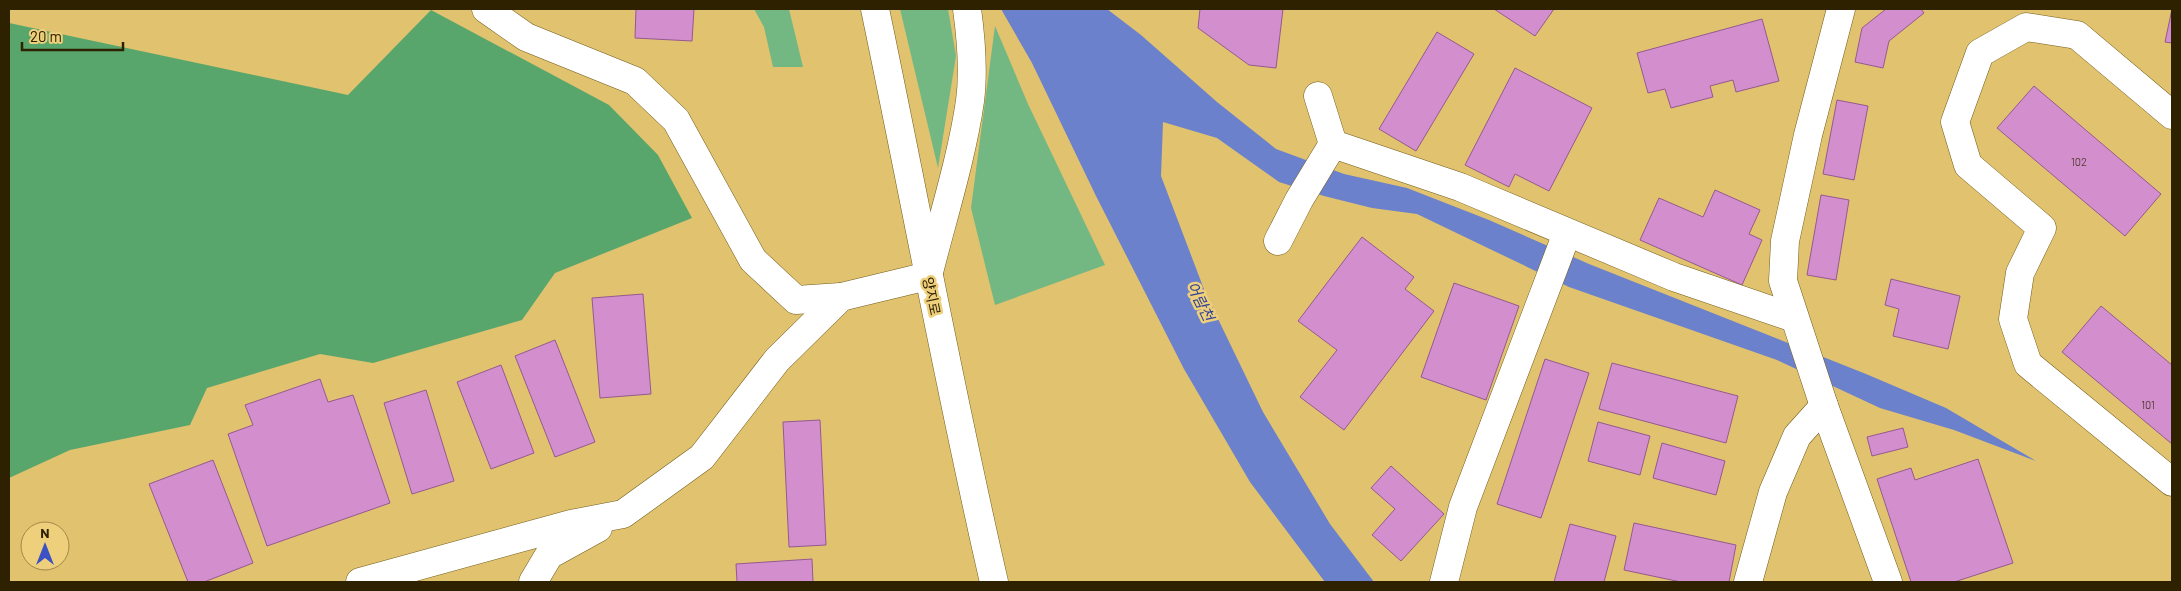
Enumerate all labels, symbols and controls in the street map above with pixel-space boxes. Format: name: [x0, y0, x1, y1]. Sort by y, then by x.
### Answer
scale bar: [22, 20, 124, 52]
text: 20 m: [30, 27, 62, 45]
house number: 102: [2071, 155, 2087, 168]
street label: 양지로: [920, 275, 944, 317]
water label: 어람천: [1184, 278, 1219, 326]
house number: 101: [2141, 398, 2155, 411]
north arrow: [20, 521, 70, 571]
text: N: [40, 524, 50, 541]

